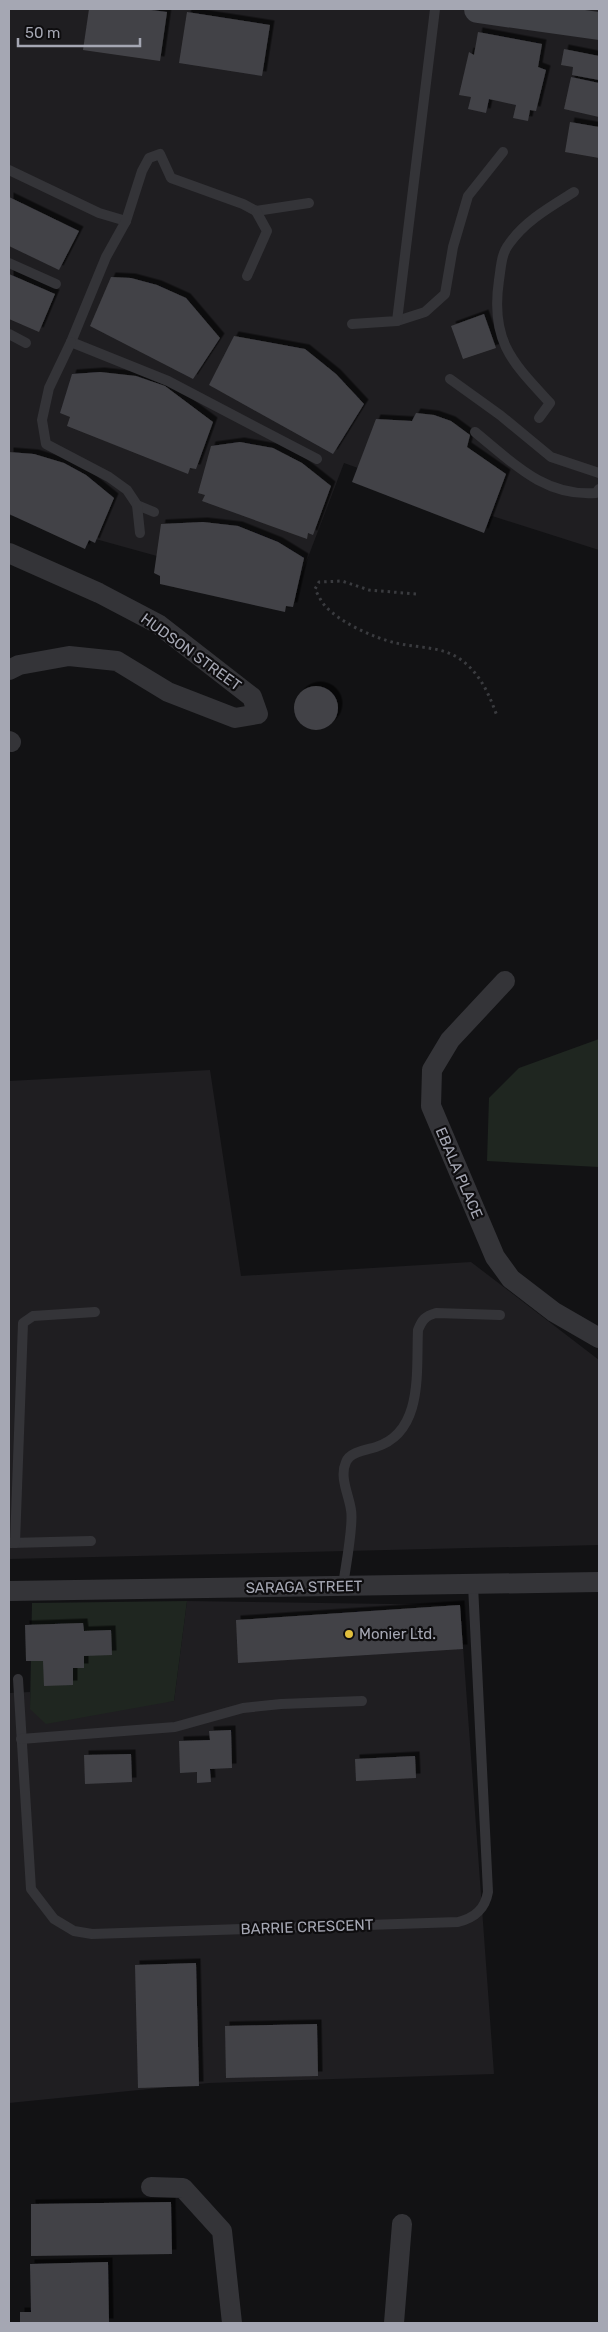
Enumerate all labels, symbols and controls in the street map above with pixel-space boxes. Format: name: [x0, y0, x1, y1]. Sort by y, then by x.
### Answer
scale bar: [18, 15, 140, 47]
text: 50 m: [25, 24, 60, 42]
street label: HUDSON STREET: [137, 610, 245, 695]
street label: EBALA PLACE: [432, 1124, 486, 1222]
street label: SARAGA STREET: [245, 1577, 363, 1597]
place label: Monier Ltd.: [359, 1625, 436, 1643]
marker: Monier Ltd.: [343, 1628, 355, 1640]
street label: BARRIE CRESCENT: [240, 1916, 374, 1938]

